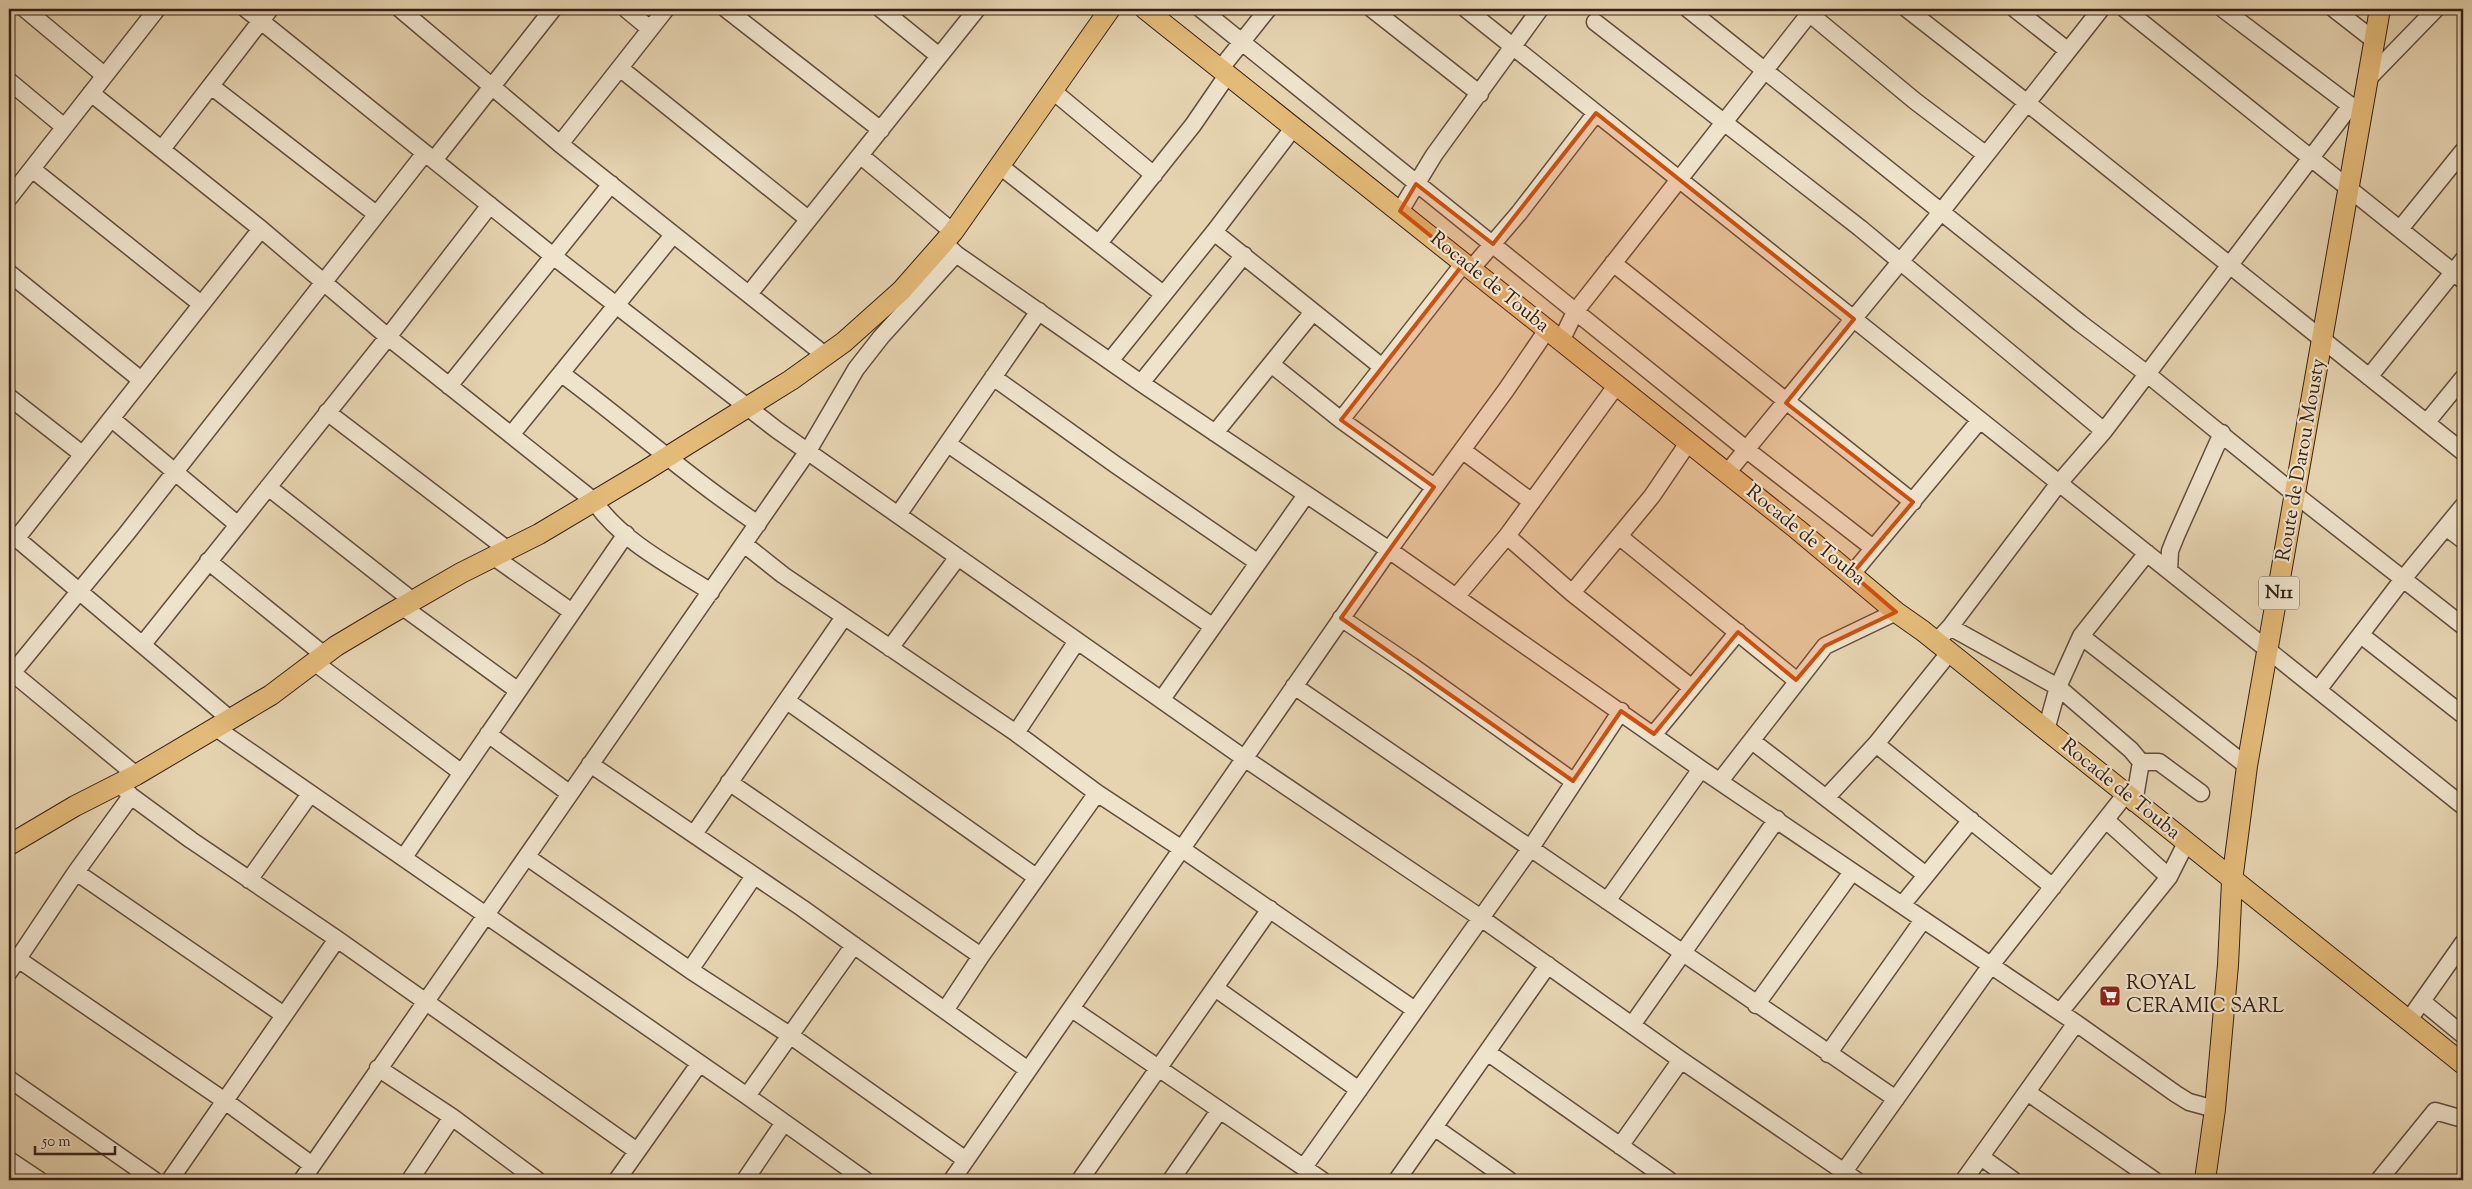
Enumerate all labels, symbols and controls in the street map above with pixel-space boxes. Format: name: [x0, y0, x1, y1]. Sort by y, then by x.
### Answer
street label: Rocade de Touba: [1423, 226, 1555, 340]
street label: Route de Darou Mousty: [2270, 356, 2334, 564]
street label: Rocade de Touba: [1739, 479, 1871, 593]
road number: N11: [2259, 576, 2299, 610]
street label: Rocade de Touba: [2054, 733, 2186, 847]
place label: ROYAL CERAMIC SARL: [2126, 970, 2284, 1022]
supermarket icon: ROYAL CERAMIC SARL: [2098, 984, 2122, 1008]
scale bar: [35, 1124, 115, 1156]
text: 50 m: [41, 1132, 71, 1153]

